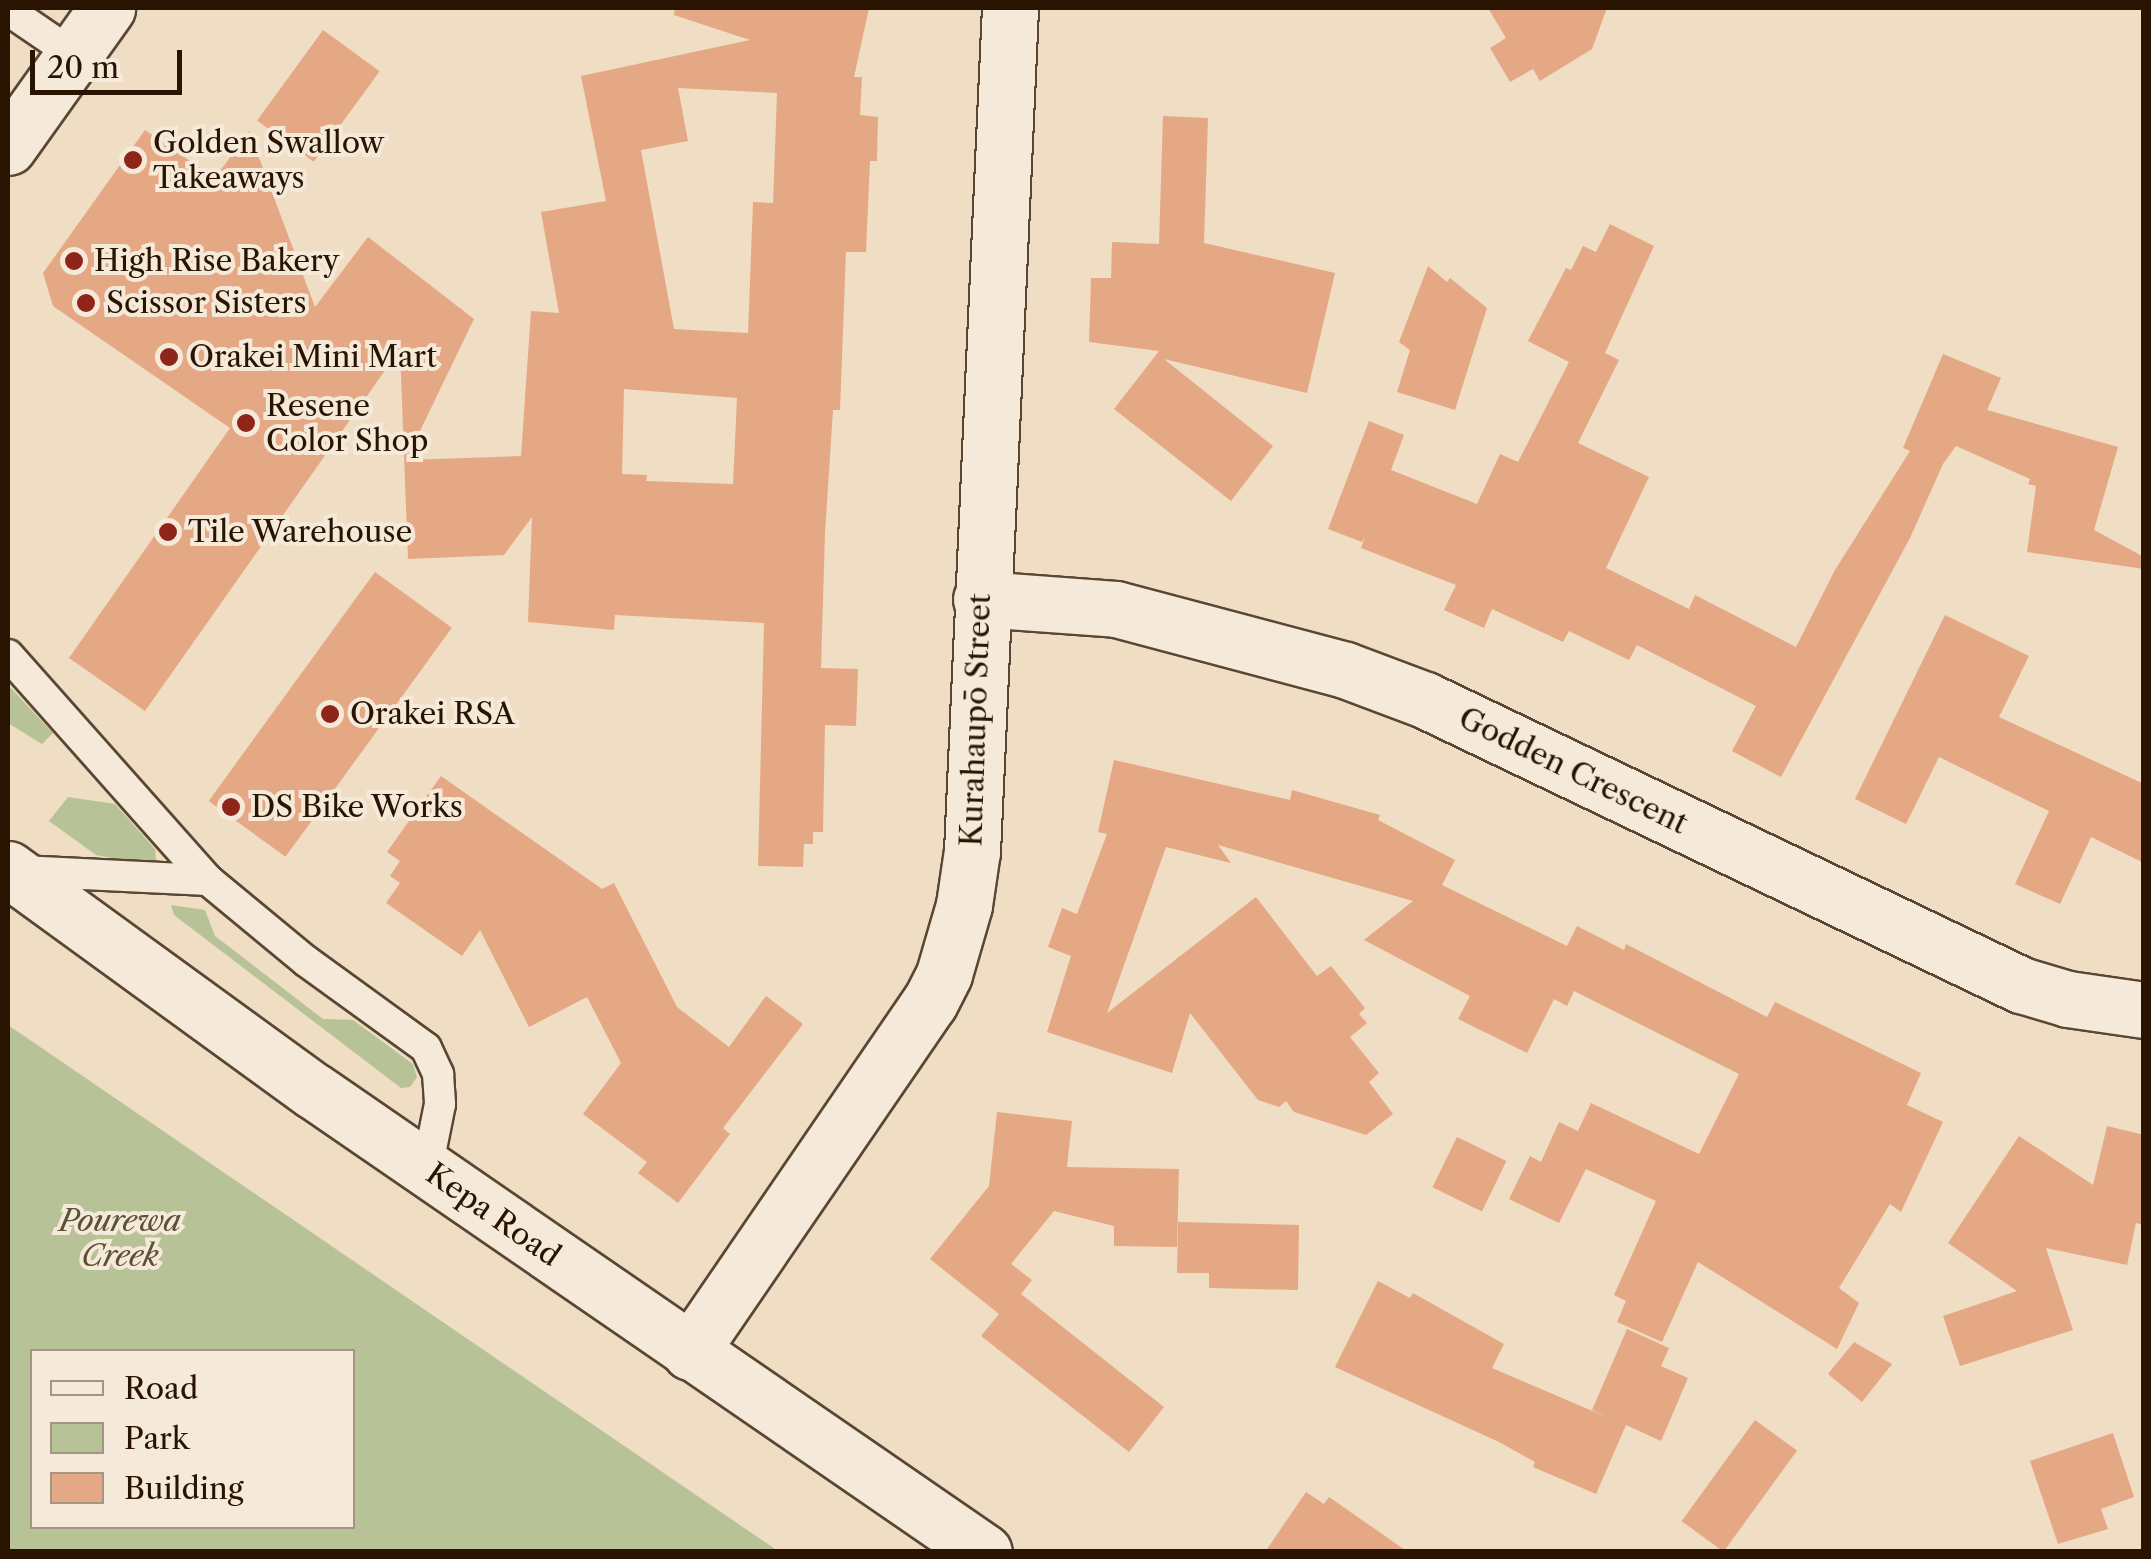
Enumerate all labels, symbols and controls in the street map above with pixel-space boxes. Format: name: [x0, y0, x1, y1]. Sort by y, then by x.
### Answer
scale bar: [35, 30, 188, 92]
text: 20 m: [47, 49, 119, 86]
place label: Golden Swallow Takeaways: [153, 125, 384, 196]
marker: Golden Swallow Takeaways: [122, 149, 144, 171]
place label: High Rise Bakery: [94, 243, 339, 279]
marker: High Rise Bakery: [63, 250, 85, 272]
place label: Scissor Sisters: [106, 285, 307, 321]
marker: Scissor Sisters: [75, 292, 97, 314]
place label: Orakei Mini Mart: [189, 339, 437, 375]
marker: Orakei Mini Mart: [158, 346, 180, 368]
place label: Resene Color Shop: [266, 388, 429, 458]
marker: Resene Color Shop: [235, 412, 257, 434]
place label: Tile Warehouse: [188, 514, 413, 550]
marker: Tile Warehouse: [157, 521, 179, 543]
street label: Kurahaupō Street: [954, 593, 998, 847]
place label: Orakei RSA: [350, 696, 515, 732]
street label: Godden Crescent: [1453, 700, 1693, 842]
marker: Orakei RSA: [319, 703, 341, 725]
place label: DS Bike Works: [251, 789, 464, 825]
marker: DS Bike Works: [220, 796, 242, 818]
street label: Kepa Road: [419, 1156, 567, 1274]
park label: Pourewa Creek: [59, 1203, 181, 1274]
legend: [30, 1349, 355, 1529]
text: Road: [124, 1370, 198, 1407]
text: Park: [124, 1420, 189, 1457]
text: Building: [124, 1470, 244, 1507]

